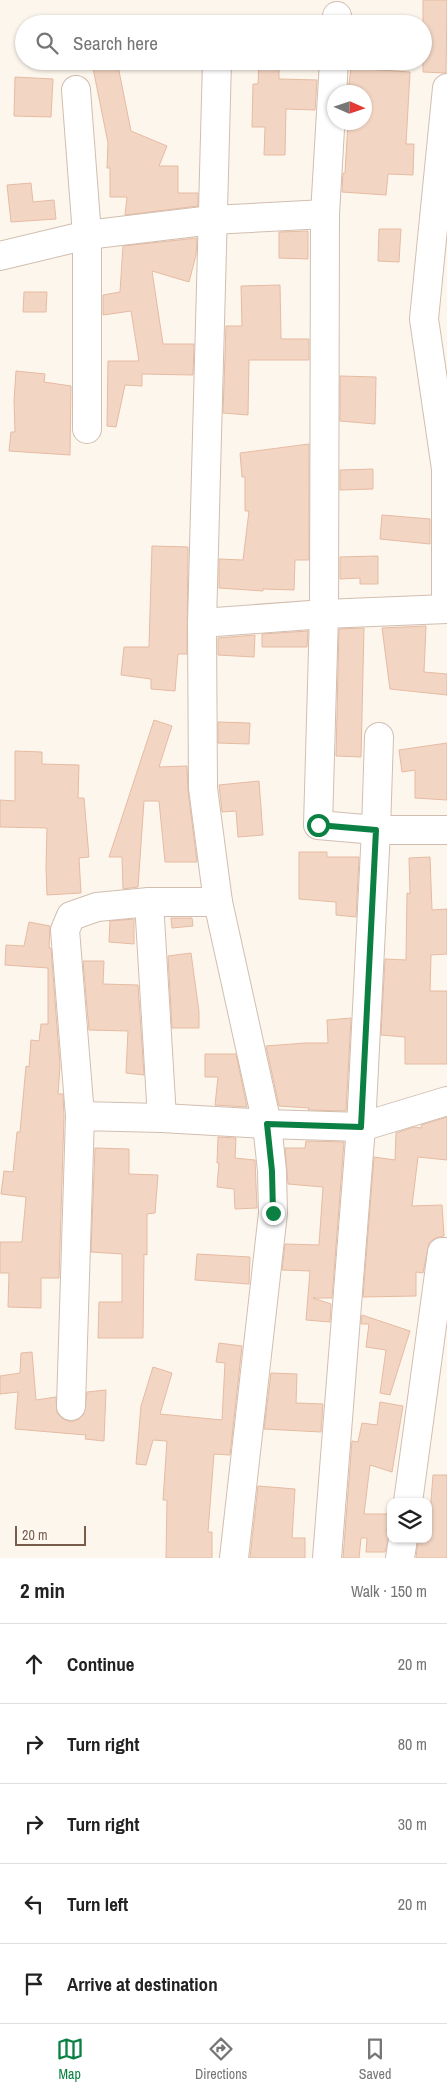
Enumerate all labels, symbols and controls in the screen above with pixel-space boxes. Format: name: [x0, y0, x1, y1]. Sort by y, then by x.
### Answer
search box: [15, 15, 432, 70]
icon: search: [33, 29, 61, 57]
text: Search here: [73, 30, 158, 56]
north arrow: [327, 85, 372, 130]
route start: [307, 814, 330, 837]
route end: [262, 1202, 285, 1225]
map controls: [387, 1498, 432, 1543]
button: layers: [387, 1498, 432, 1543]
scale bar: [15, 1523, 86, 1546]
text: 20 m: [22, 1526, 48, 1544]
text: 2 min: [20, 1576, 65, 1605]
text: Walk · 150 m: [351, 1580, 427, 1602]
icon: ahead: [20, 1650, 48, 1678]
text: Continue: [67, 1651, 135, 1677]
text: 20 m: [398, 1653, 427, 1675]
icon: right: [20, 1730, 48, 1758]
text: Turn right: [67, 1731, 139, 1757]
text: 80 m: [398, 1733, 427, 1755]
icon: right: [20, 1810, 48, 1838]
text: Turn right: [67, 1811, 139, 1837]
text: 30 m: [398, 1813, 427, 1835]
icon: left: [20, 1890, 48, 1918]
text: Turn left: [67, 1891, 128, 1917]
text: 20 m: [398, 1893, 427, 1915]
icon: arrive: [20, 1970, 48, 1998]
text: Arrive at destination: [67, 1971, 218, 1997]
tab: Map: [56, 2035, 84, 2083]
tab: Directions: [195, 2035, 247, 2083]
tab: Saved: [359, 2035, 391, 2083]

